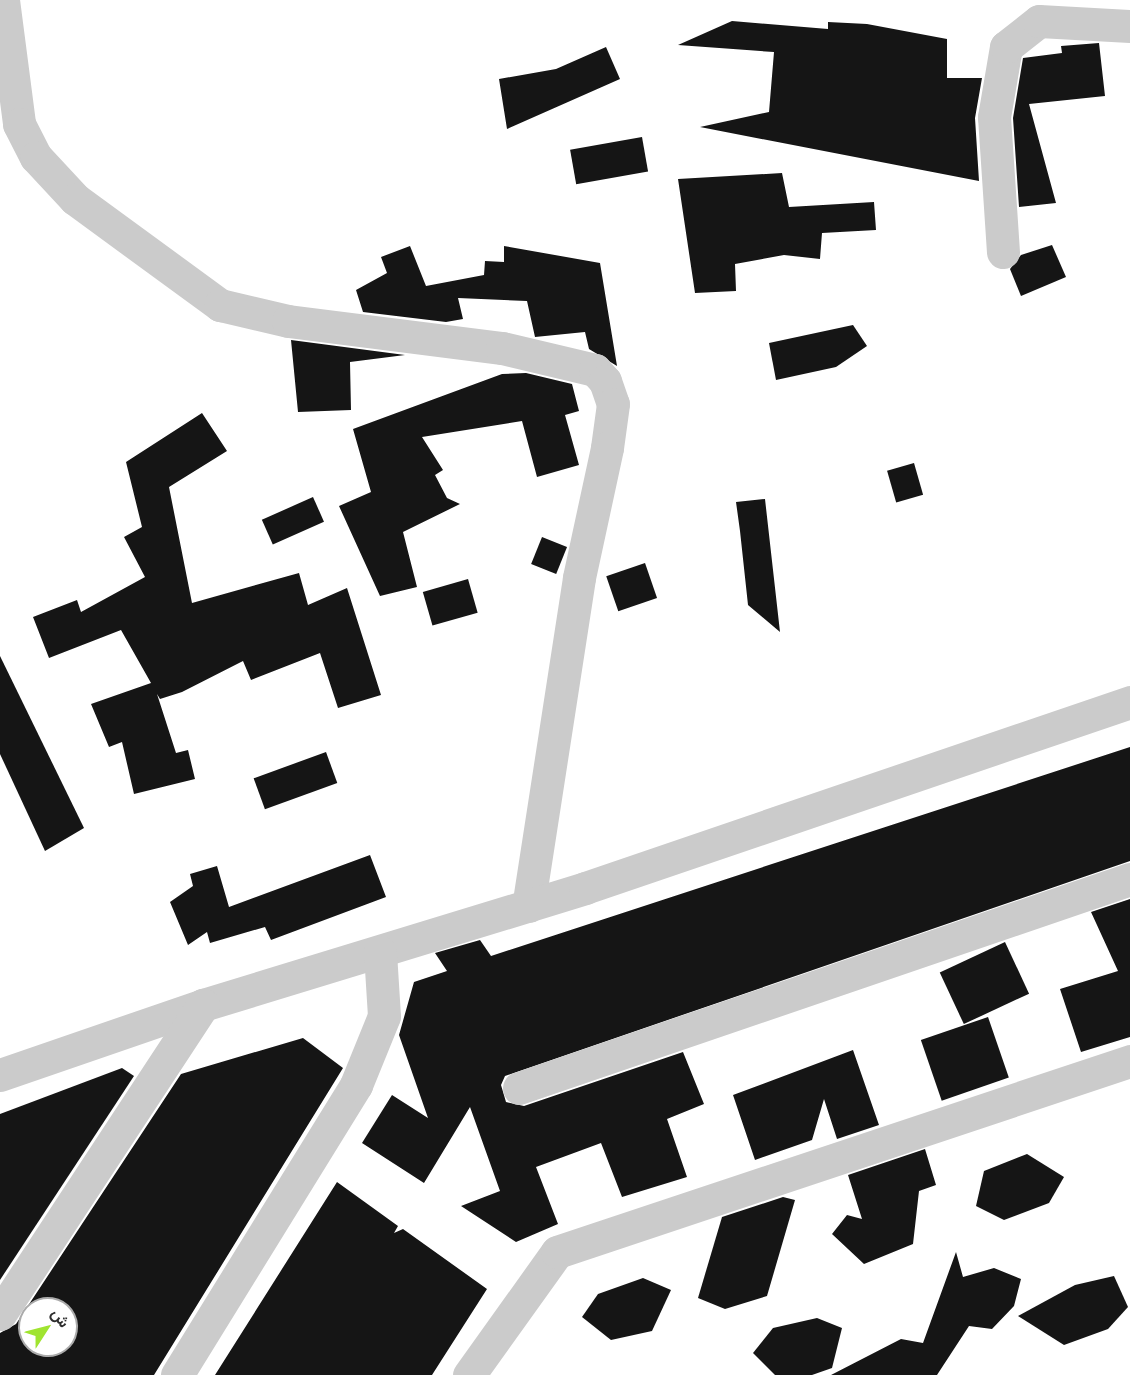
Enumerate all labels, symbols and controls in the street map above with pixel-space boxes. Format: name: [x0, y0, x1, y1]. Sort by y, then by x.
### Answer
north arrow: [18, 1297, 78, 1357]
text: ش: [46, 1303, 75, 1332]

